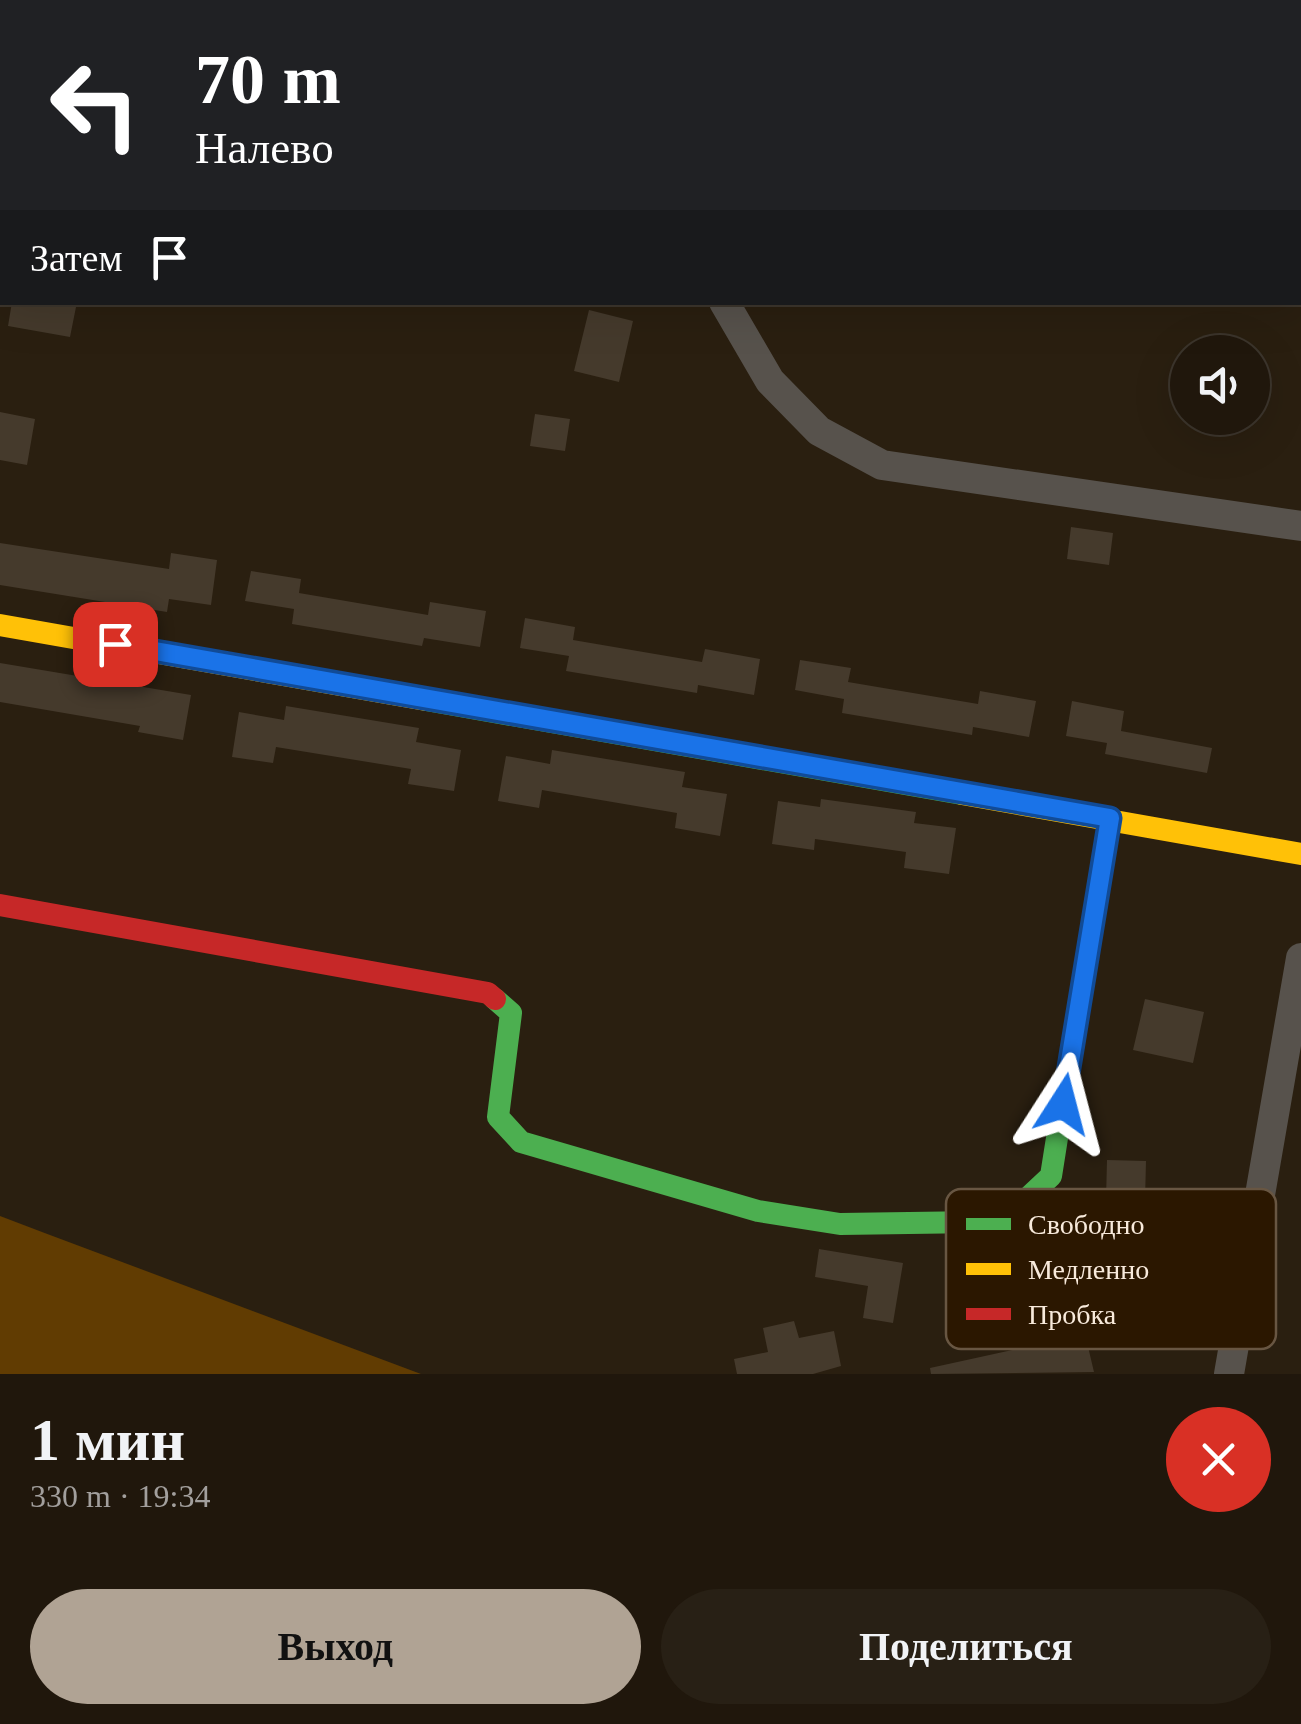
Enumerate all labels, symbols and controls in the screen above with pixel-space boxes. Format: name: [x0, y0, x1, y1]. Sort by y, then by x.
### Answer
icon: left: [30, 40, 160, 170]
text: 70 m: [195, 41, 341, 118]
text: Налево: [195, 123, 334, 173]
icon: arrive: [142, 230, 197, 285]
text: Затем: [30, 237, 122, 279]
map controls: [1170, 335, 1270, 435]
button: sound: [1170, 335, 1270, 435]
pin: [73, 602, 158, 687]
icon: arrive: [88, 617, 143, 672]
position arrow: [1011, 1052, 1115, 1156]
legend: [946, 1189, 1276, 1349]
text: Свободно: [1028, 1209, 1144, 1240]
text: Медленно: [1028, 1254, 1149, 1285]
text: Пробка: [1028, 1299, 1117, 1330]
text: 1 мин: [30, 1407, 185, 1473]
button: close: [1166, 1407, 1271, 1512]
text: 330 m · 19:34: [30, 1478, 210, 1514]
button: Выход: [30, 1589, 641, 1704]
button: Поделиться: [661, 1589, 1271, 1704]

